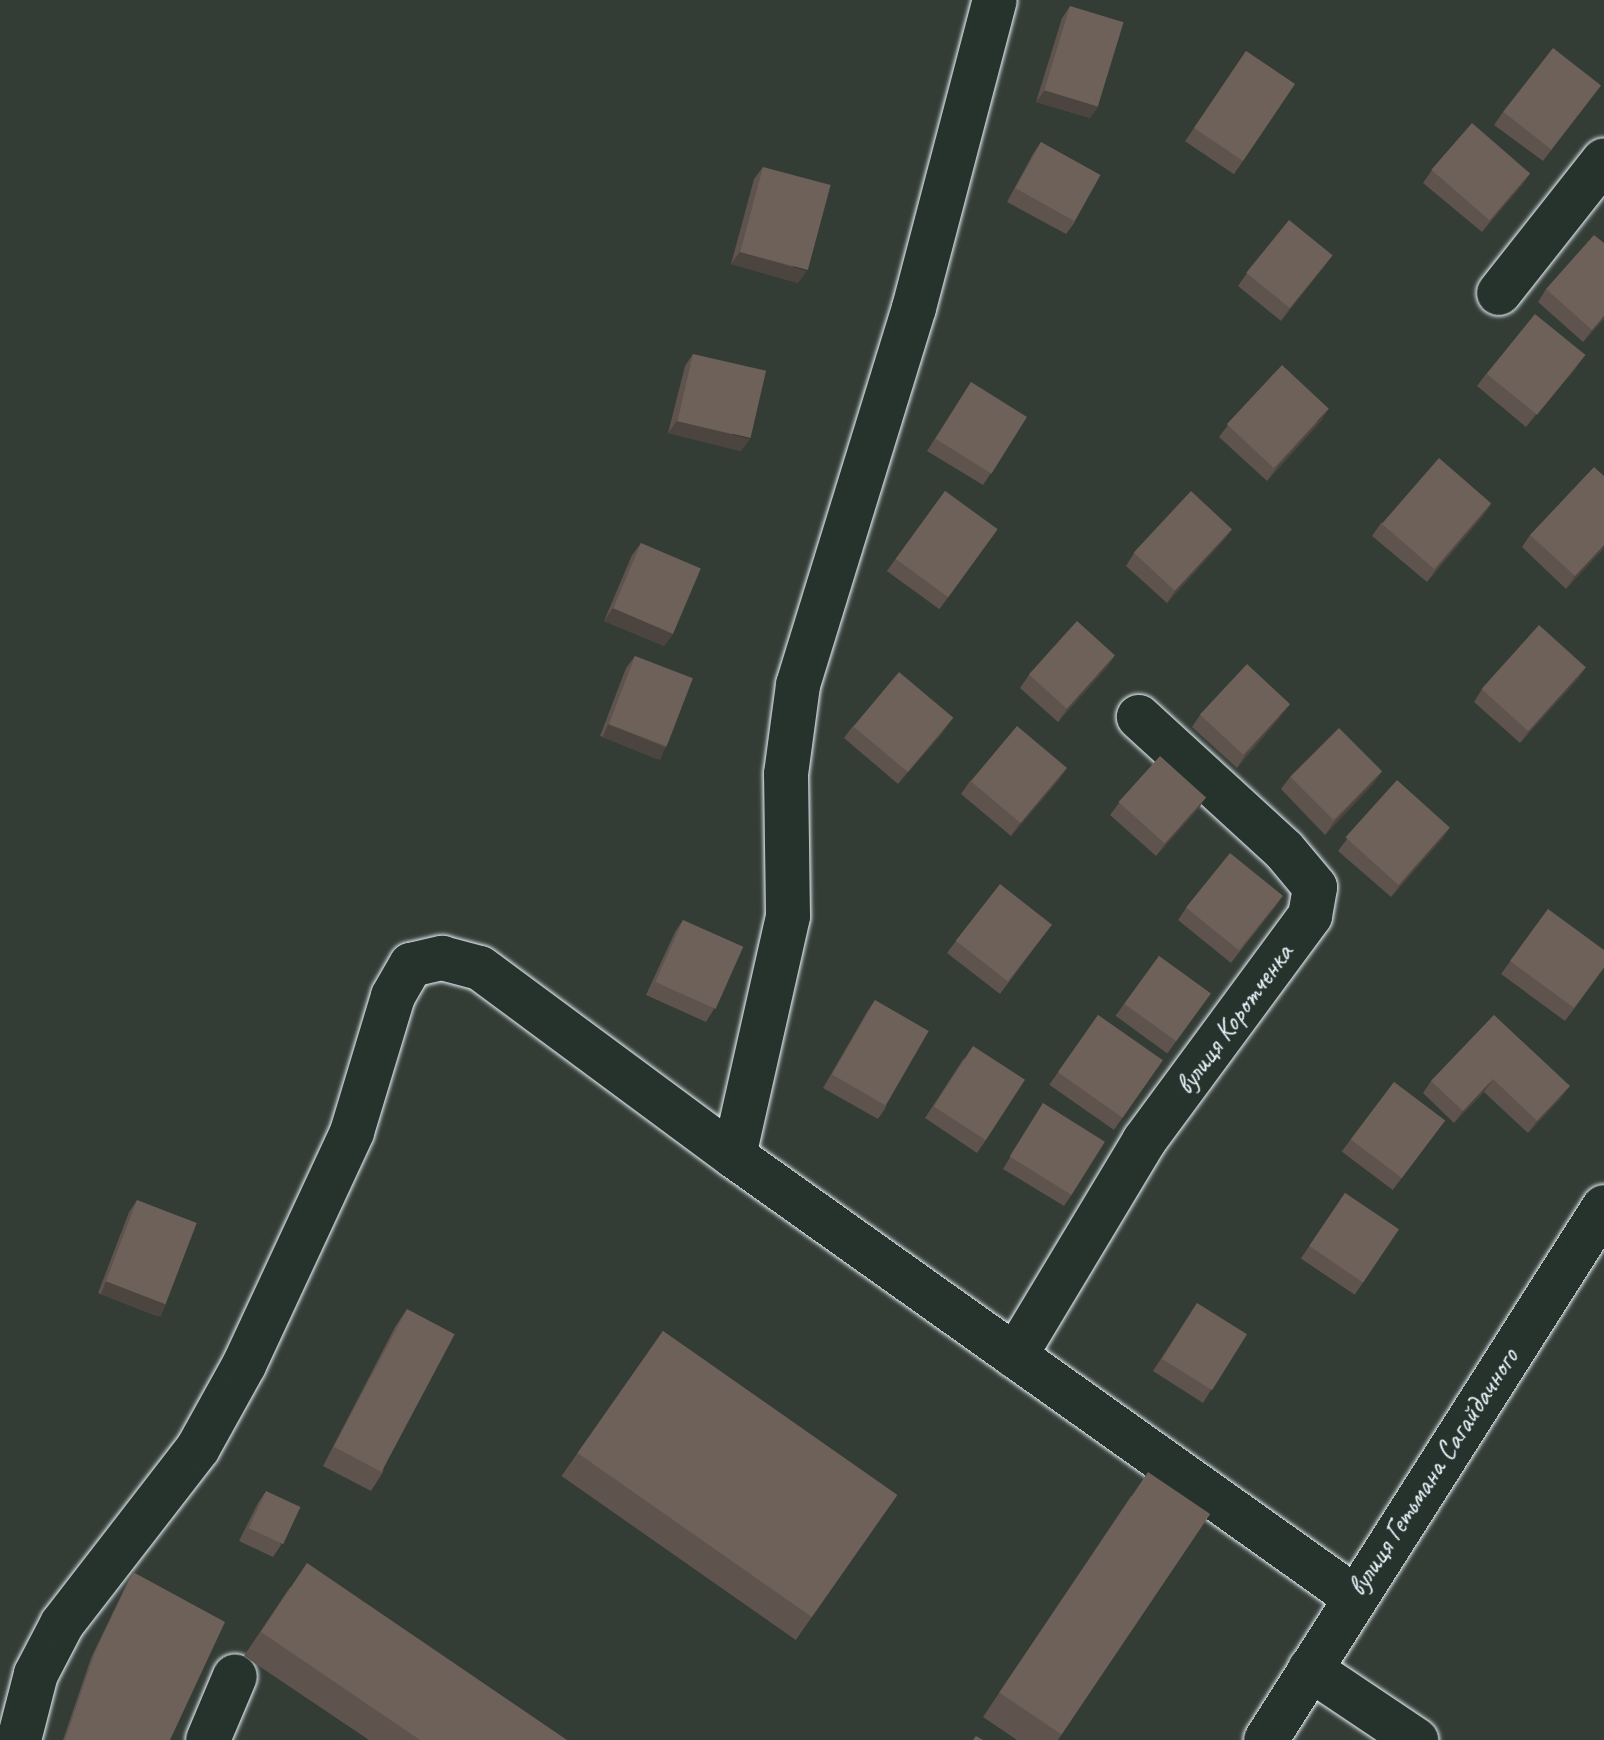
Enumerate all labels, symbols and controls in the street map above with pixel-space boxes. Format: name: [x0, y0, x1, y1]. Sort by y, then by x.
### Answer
street label: вулиця Коротченка: [1168, 937, 1300, 1101]
street label: вулиця Гетьмана Сагайдачного: [1340, 1342, 1526, 1602]

